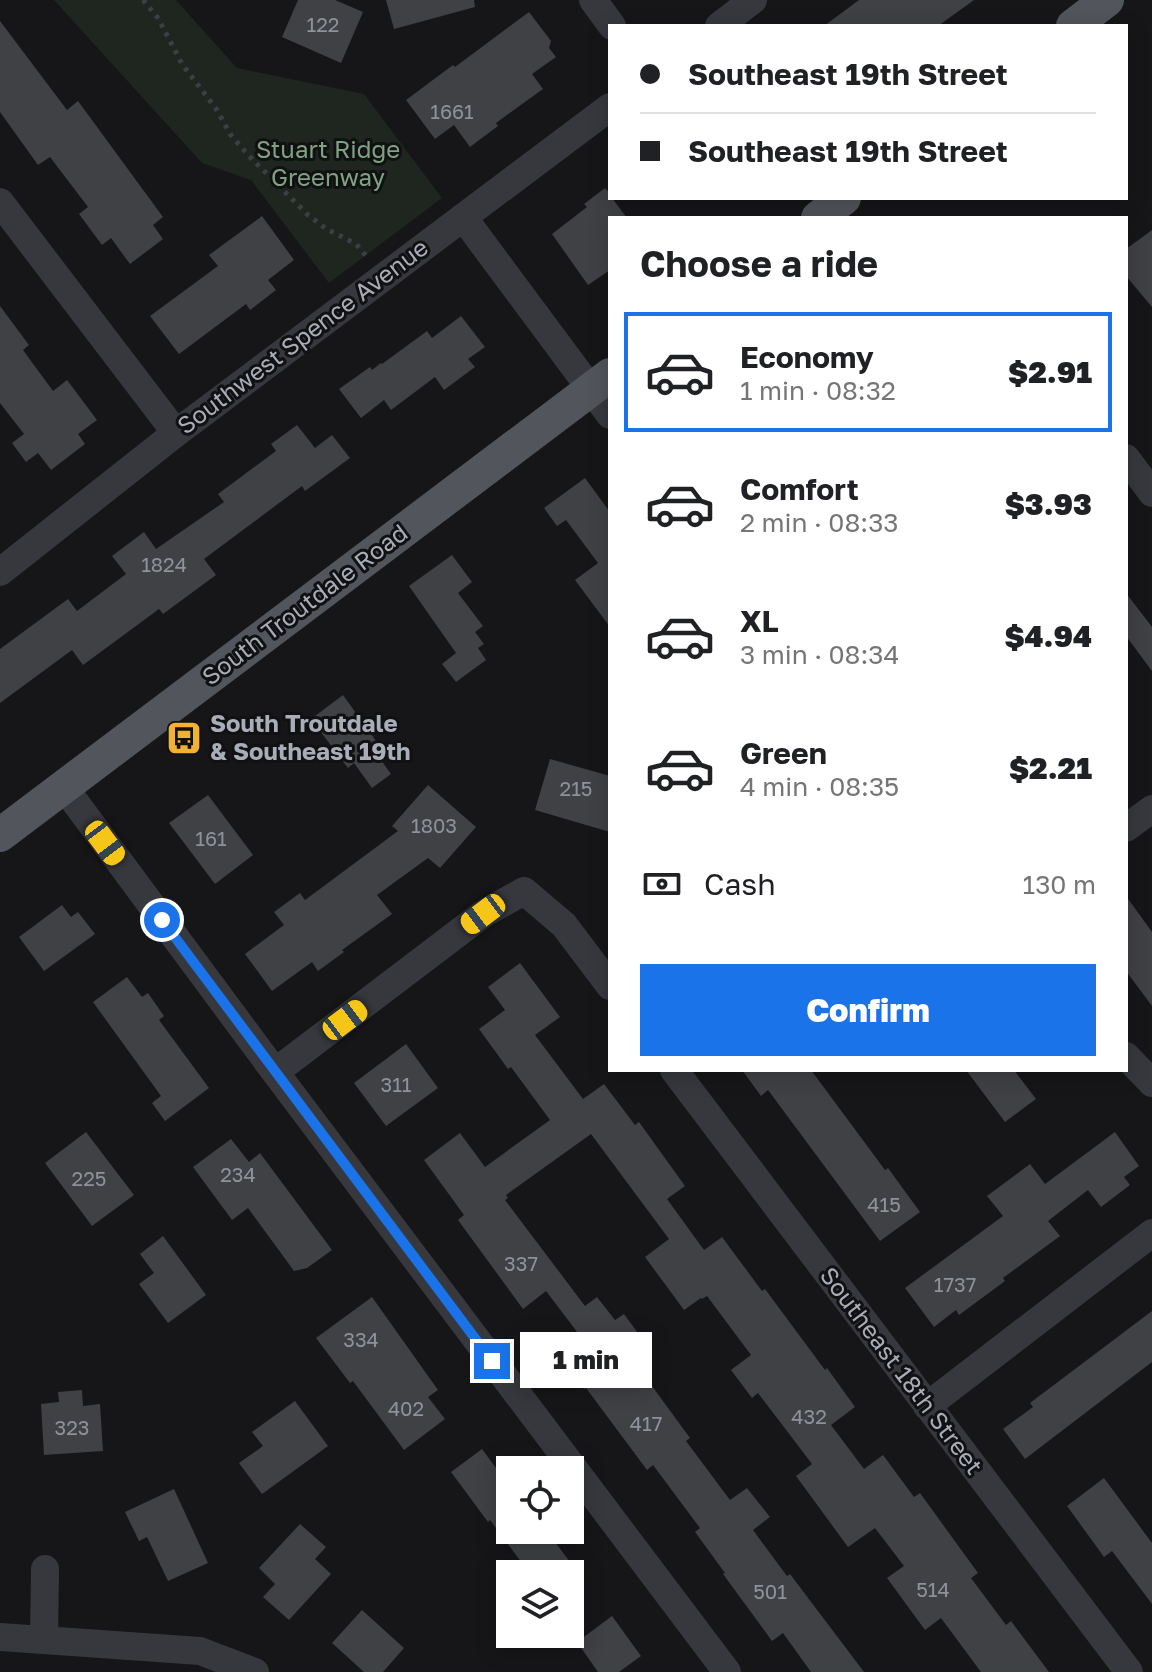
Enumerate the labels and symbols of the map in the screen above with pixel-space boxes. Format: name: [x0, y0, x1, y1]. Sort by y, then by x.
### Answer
house number: 122: [307, 12, 339, 36]
house number: 1661: [430, 99, 474, 123]
park label: Stuart Ridge Greenway: [256, 134, 400, 191]
street label: Southwest Spence Avenue: [171, 232, 433, 440]
street label: South Troutdale Road: [196, 517, 412, 690]
house number: 1824: [141, 552, 187, 576]
place label: South Troutdale & Southeast 19th: [210, 708, 411, 765]
bus stop icon: South Troutdale & Southeast 19th: [165, 719, 203, 757]
house number: 215: [560, 776, 592, 800]
house number: 1803: [411, 813, 457, 837]
car: [81, 817, 129, 869]
house number: 161: [195, 826, 227, 850]
car: [457, 890, 509, 938]
route start: [144, 902, 180, 938]
car: [319, 996, 371, 1044]
house number: 311: [380, 1072, 412, 1096]
house number: 234: [220, 1162, 256, 1186]
house number: 225: [72, 1166, 106, 1190]
house number: 415: [867, 1192, 901, 1216]
house number: 337: [504, 1251, 538, 1275]
street label: Southeast 18th Street: [815, 1261, 990, 1480]
house number: 1737: [934, 1272, 976, 1296]
house number: 334: [343, 1327, 379, 1351]
callout: 1 min: [520, 1333, 652, 1389]
route end: [474, 1343, 510, 1379]
house number: 402: [388, 1396, 424, 1420]
house number: 432: [791, 1404, 827, 1428]
house number: 417: [630, 1411, 662, 1435]
house number: 323: [55, 1415, 90, 1439]
house number: 514: [916, 1577, 950, 1601]
house number: 501: [753, 1579, 787, 1603]

